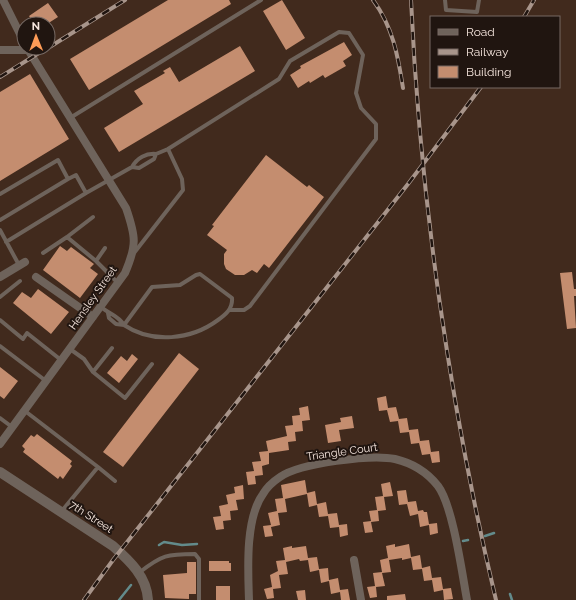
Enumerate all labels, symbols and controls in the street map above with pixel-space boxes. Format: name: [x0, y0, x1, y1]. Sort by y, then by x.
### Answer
north arrow: [16, 16, 56, 56]
legend: [430, 16, 560, 88]
text: N: [32, 20, 40, 33]
text: Road: [466, 25, 495, 39]
text: Railway: [466, 45, 509, 59]
text: Building: [466, 65, 512, 79]
street label: Hensley Street: [66, 264, 120, 332]
street label: Triangle Court: [306, 441, 379, 463]
street label: 7th Street: [67, 498, 115, 536]

